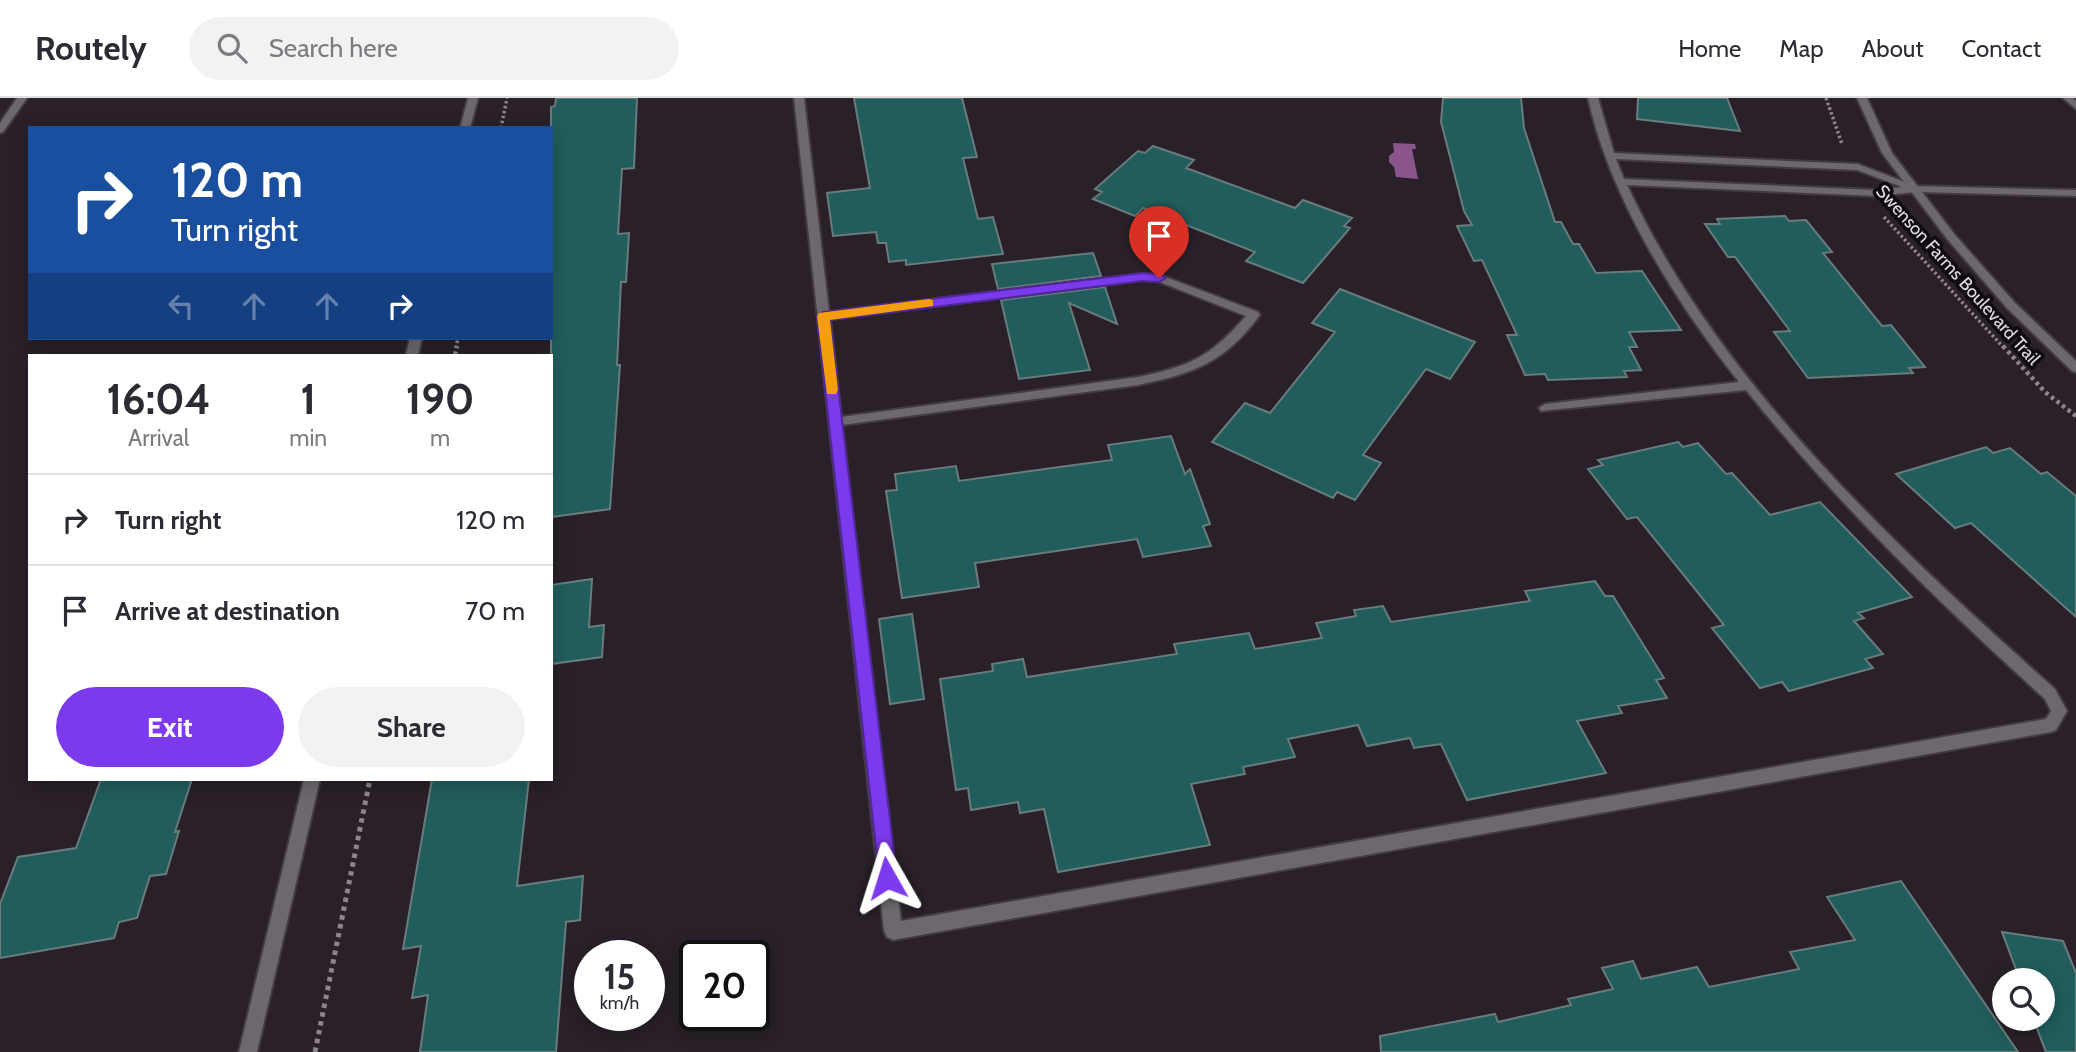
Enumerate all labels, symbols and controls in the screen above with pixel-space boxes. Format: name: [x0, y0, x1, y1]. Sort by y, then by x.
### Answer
search box: [189, 17, 679, 80]
text: Routely: [35, 28, 147, 68]
icon: search: [213, 29, 251, 67]
text: Search here: [269, 32, 398, 64]
text: Home: [1678, 34, 1741, 63]
text: Map: [1779, 34, 1824, 63]
text: About: [1862, 34, 1924, 63]
text: Contact: [1962, 34, 2041, 63]
text: 120 m: [171, 150, 303, 209]
icon: right: [56, 154, 147, 245]
street label: Swenson Farms Boulevard Trail: [1871, 180, 2045, 370]
pin: [1129, 206, 1189, 278]
text: Turn right: [171, 210, 298, 249]
icon: arrive: [1140, 217, 1178, 255]
icon: left: [162, 287, 200, 325]
icon: ahead: [235, 287, 273, 325]
icon: ahead: [308, 287, 346, 325]
icon: right: [381, 287, 419, 325]
text: 16:04: [107, 373, 211, 425]
text: 1: [300, 373, 316, 425]
text: 190: [406, 373, 474, 425]
text: Arrival: [128, 424, 189, 452]
text: min: [289, 424, 327, 452]
text: m: [430, 424, 450, 452]
icon: right: [56, 501, 94, 539]
text: Turn right: [115, 504, 221, 536]
text: 120 m: [456, 504, 525, 536]
icon: arrive: [56, 592, 94, 630]
text: Arrive at destination: [115, 595, 340, 627]
text: 70 m: [465, 595, 525, 627]
button: Exit: [56, 687, 284, 767]
button: Share: [298, 687, 525, 767]
position arrow: [850, 841, 924, 915]
speed limit sign: 20: [679, 940, 770, 1031]
text: 15: [604, 955, 635, 998]
map controls: [1992, 968, 2055, 1031]
button: search: [1992, 968, 2055, 1031]
text: km/h: [600, 992, 639, 1014]

